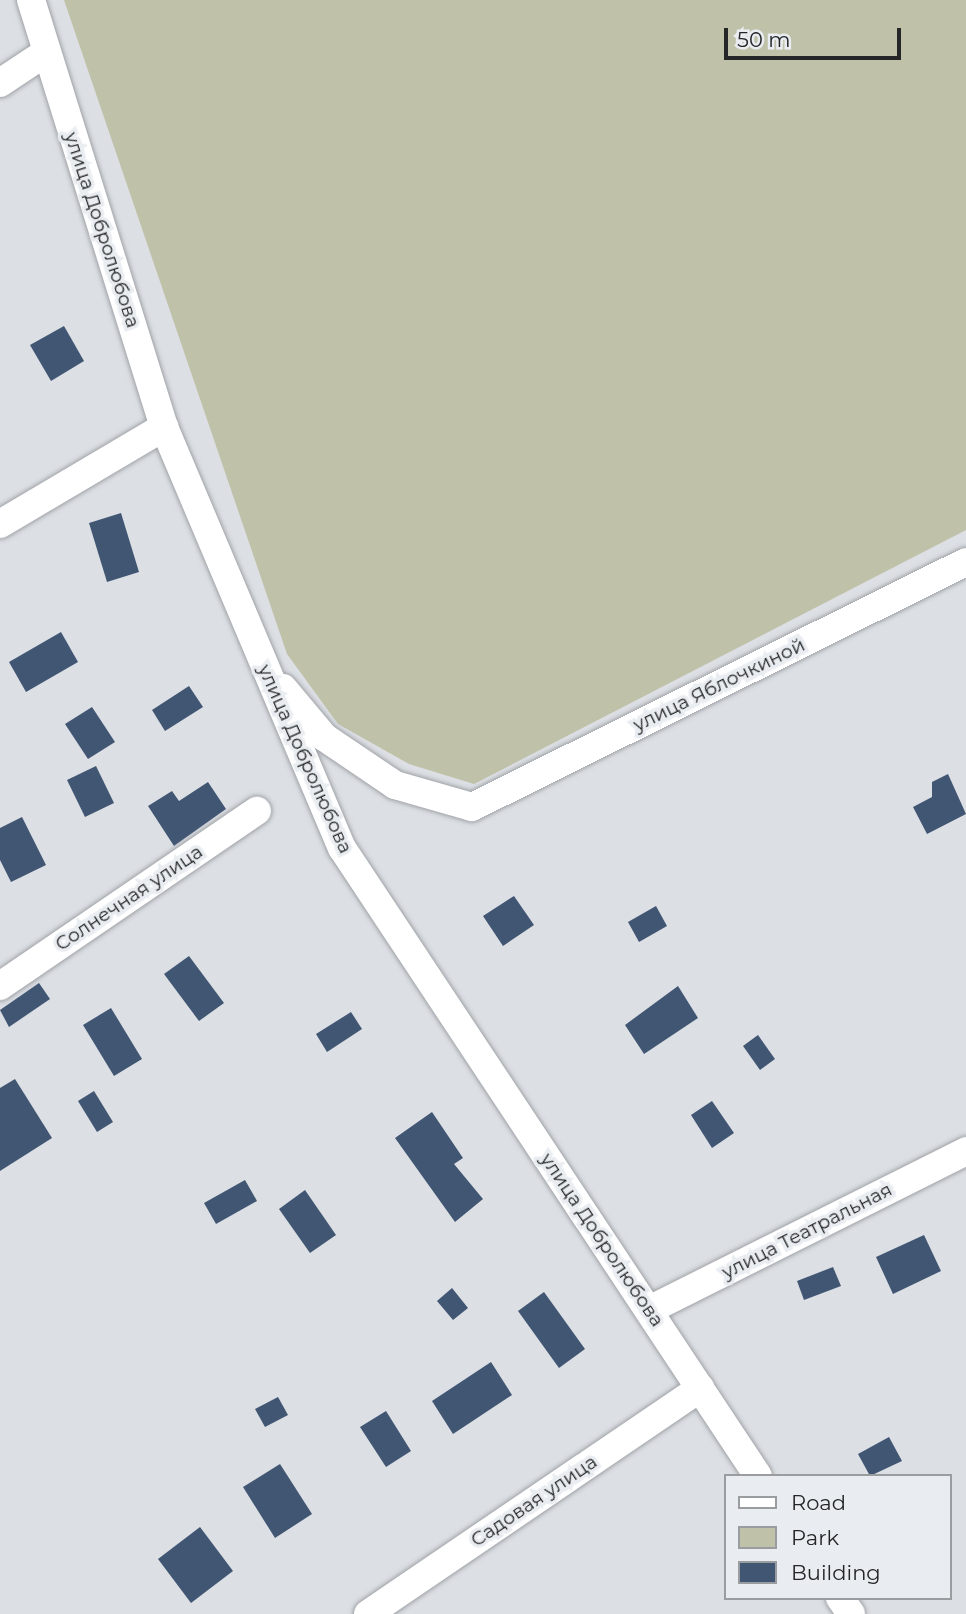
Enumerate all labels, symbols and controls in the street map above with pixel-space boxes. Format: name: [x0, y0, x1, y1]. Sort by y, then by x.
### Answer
scale bar: [728, 14, 905, 58]
text: 50 m: [737, 27, 791, 52]
street label: улица Добролюбова: [60, 129, 144, 331]
street label: улица Яблочкиной: [629, 633, 809, 737]
street label: улица Добролюбова: [253, 661, 357, 857]
street label: Солнечная улица: [51, 840, 207, 956]
street label: улица Добролюбова: [535, 1149, 669, 1331]
street label: улица Театральная: [718, 1178, 896, 1284]
street label: Садовая улица: [467, 1450, 601, 1552]
legend: [724, 1474, 952, 1600]
text: Road: [791, 1490, 846, 1515]
text: Park: [791, 1525, 839, 1550]
text: Building: [791, 1560, 881, 1585]

